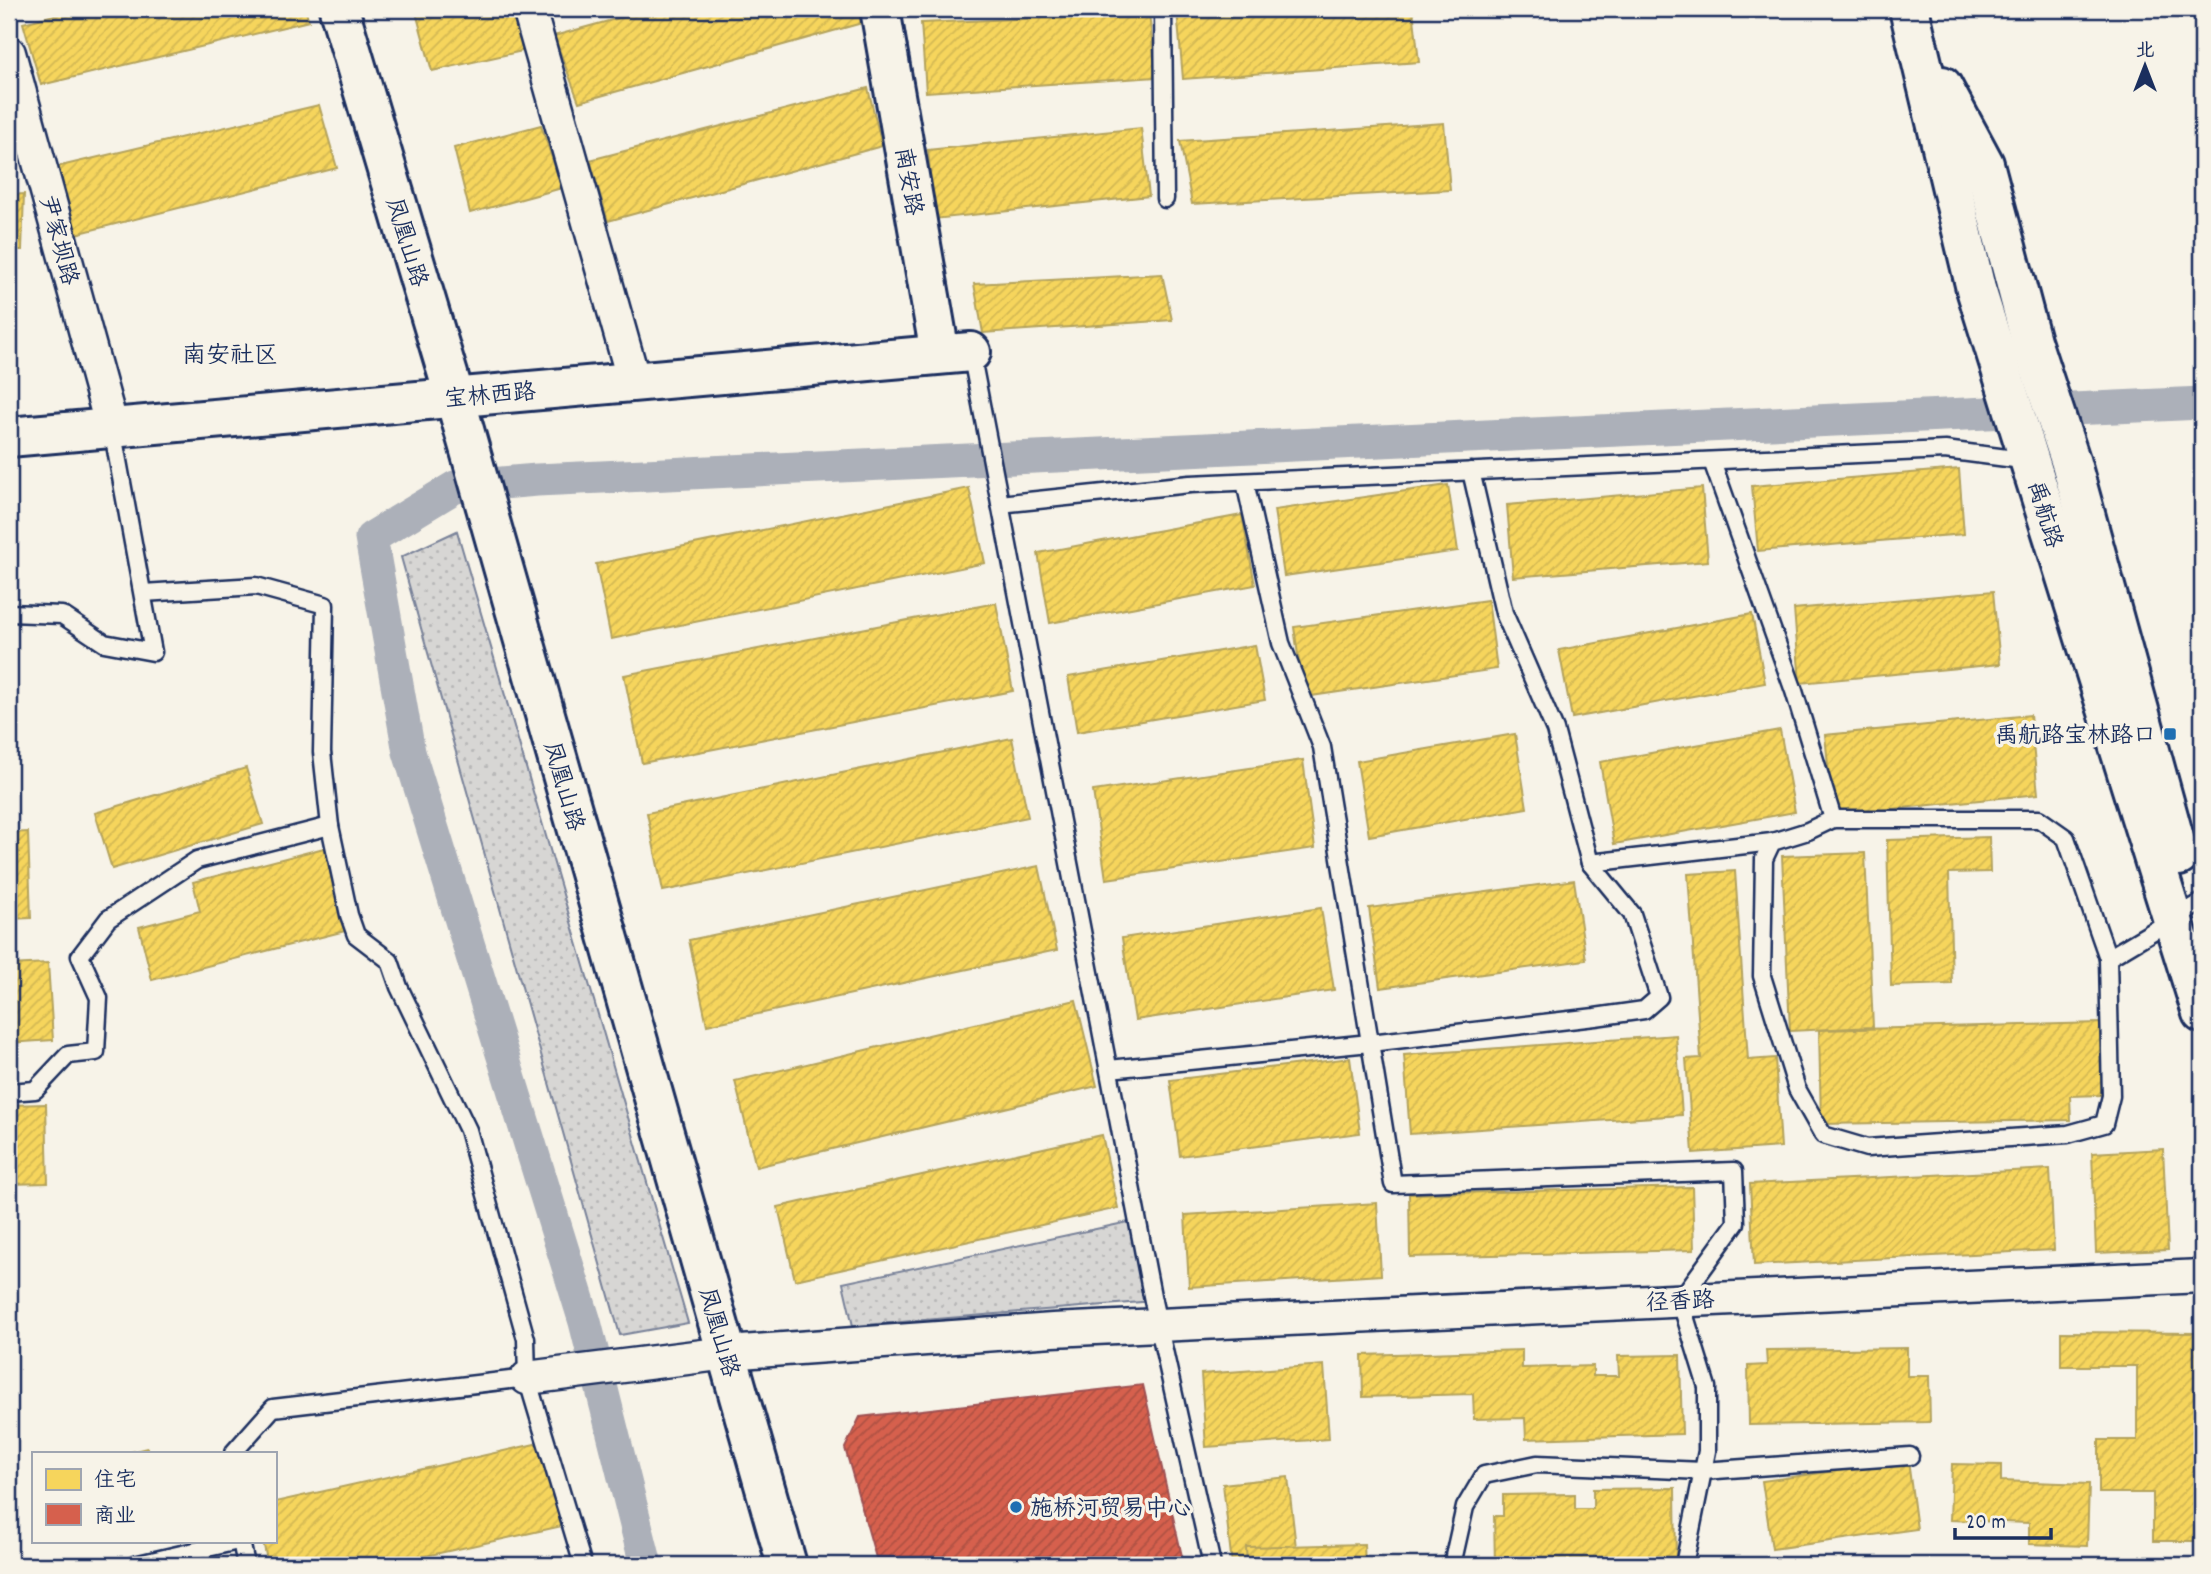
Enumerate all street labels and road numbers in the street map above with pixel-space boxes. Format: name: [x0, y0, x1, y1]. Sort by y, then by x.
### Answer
street label: 南安路: [884, 145, 929, 218]
street label: 尹家坝路: [29, 192, 84, 290]
street label: 凤凰山路: [375, 194, 434, 292]
street label: 宝林西路: [443, 377, 538, 418]
street label: 禹航路: [2017, 477, 2069, 553]
street label: 凤凰山路: [533, 738, 590, 836]
street label: 凤凰山路: [688, 1284, 745, 1382]
street label: 径香路: [1645, 1285, 1715, 1322]

